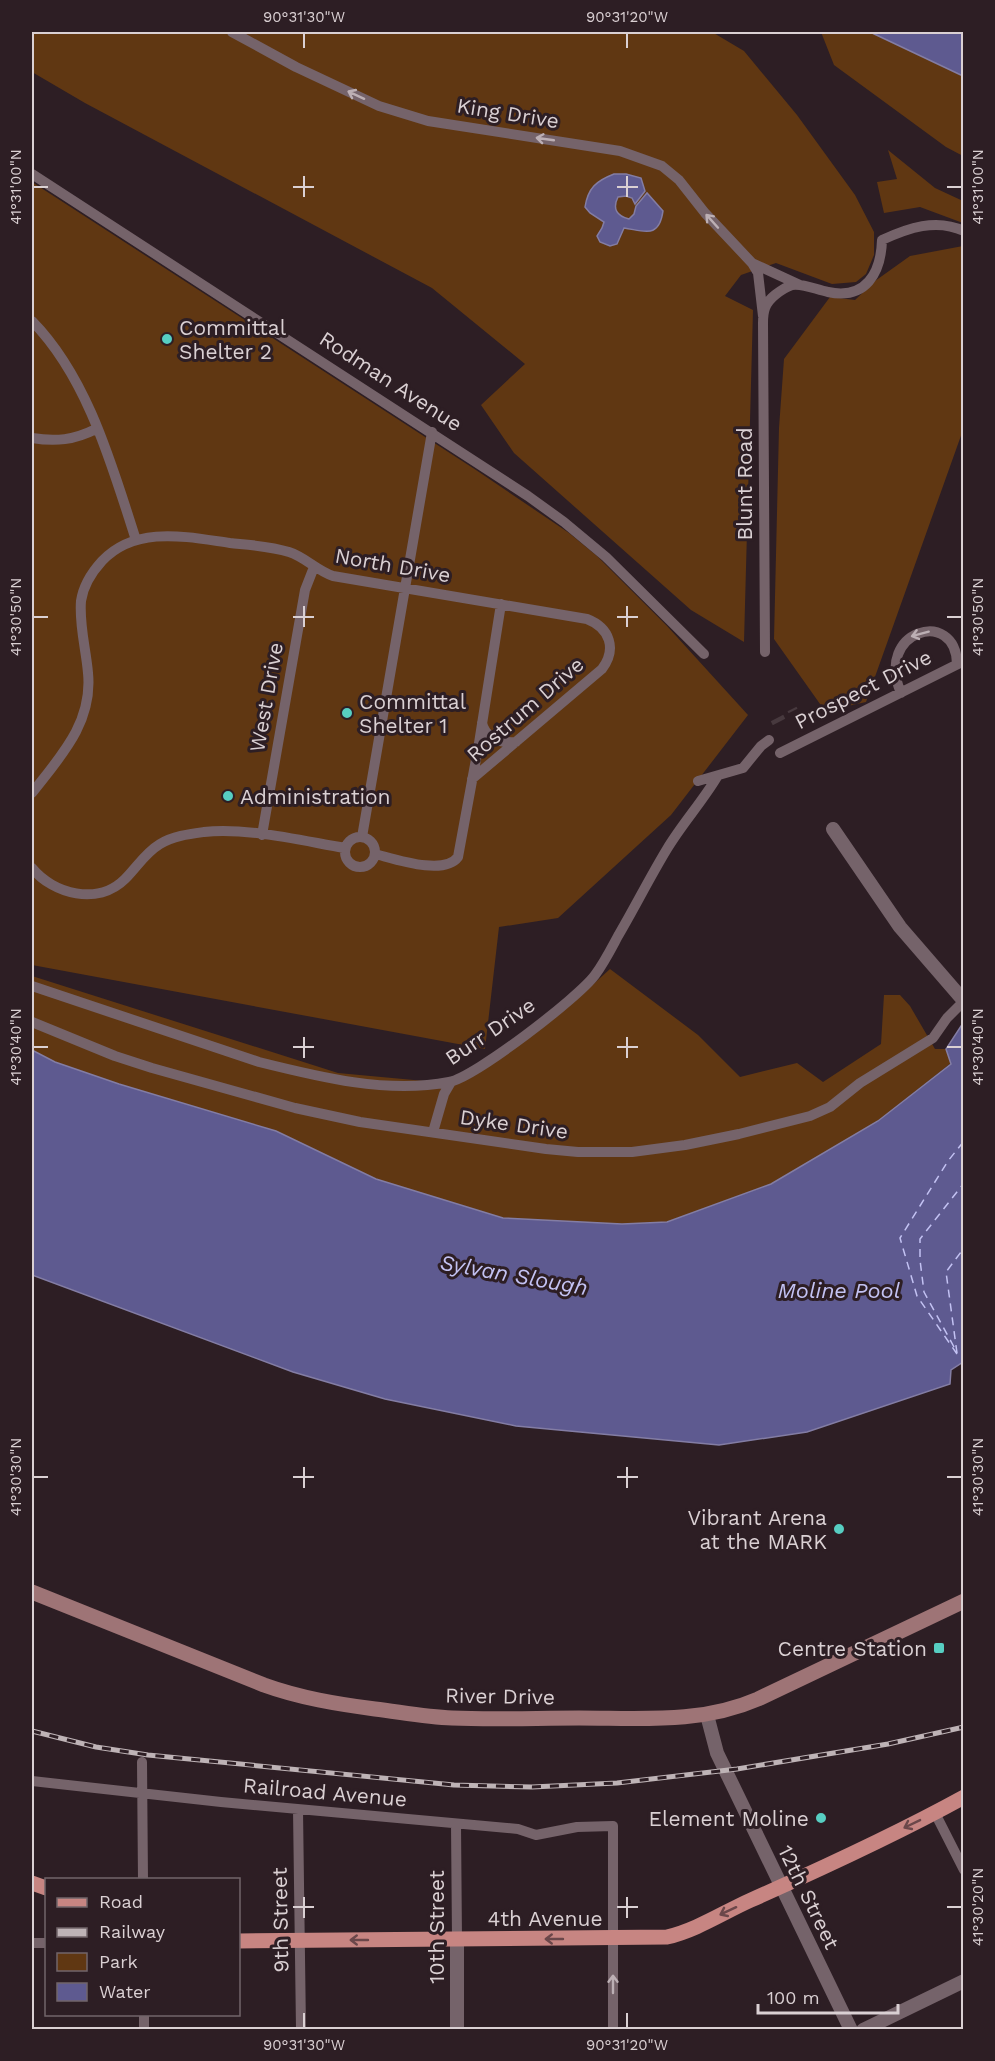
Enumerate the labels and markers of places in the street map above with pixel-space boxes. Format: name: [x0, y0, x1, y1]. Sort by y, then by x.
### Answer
place label: Committal Shelter 2: [179, 315, 287, 364]
marker: Committal Shelter 2: [160, 332, 174, 346]
place label: Committal Shelter 1: [359, 689, 467, 738]
marker: Committal Shelter 1: [340, 706, 354, 720]
place label: Administration: [240, 784, 391, 809]
marker: Administration: [221, 789, 235, 803]
place label: Vibrant Arena at the MARK: [687, 1505, 827, 1554]
marker: Vibrant Arena at the MARK: [832, 1522, 846, 1536]
place label: Centre Station: [778, 1636, 927, 1661]
marker: Centre Station: [932, 1641, 946, 1655]
place label: Element Moline: [649, 1806, 809, 1831]
marker: Element Moline: [814, 1811, 828, 1825]

